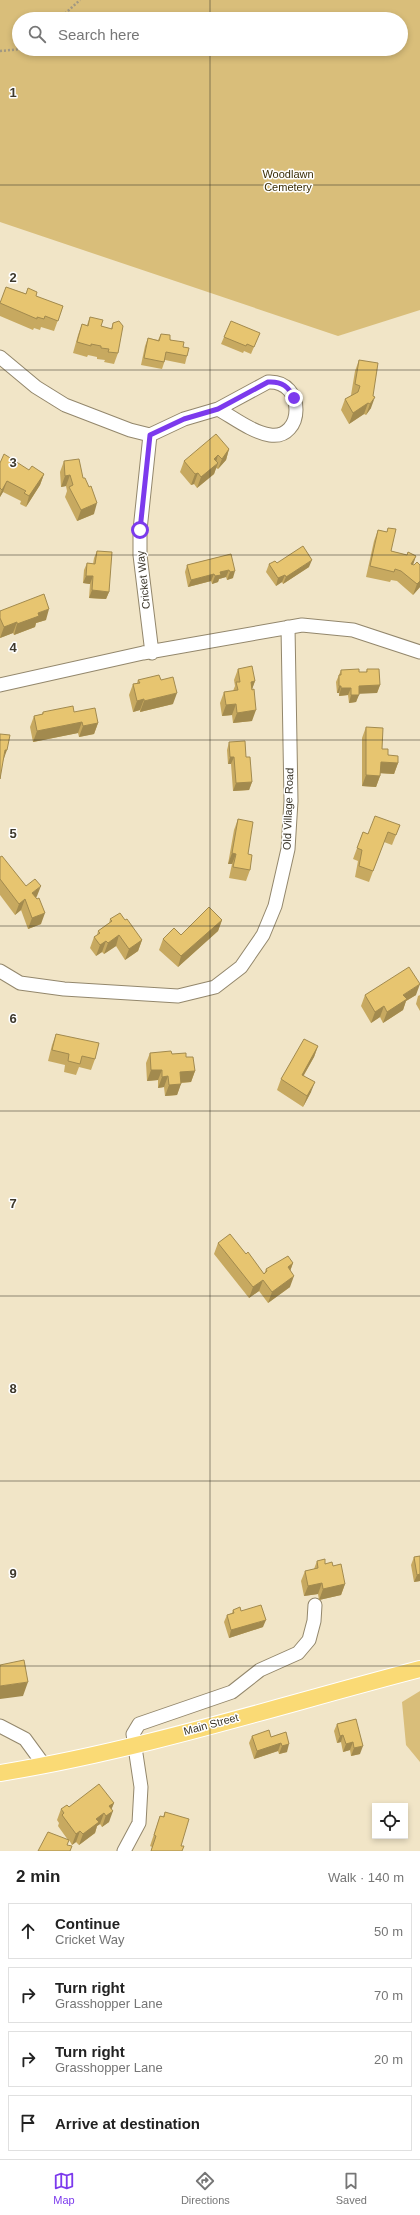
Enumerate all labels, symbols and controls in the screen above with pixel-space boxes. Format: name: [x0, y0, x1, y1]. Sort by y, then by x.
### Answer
search box: [12, 12, 408, 56]
icon: search: [26, 23, 48, 45]
text: Search here: [58, 26, 140, 43]
text: 1: [9, 85, 17, 100]
park label: Woodlawn Cemetery: [262, 168, 314, 193]
text: 2: [9, 270, 17, 285]
route end: [285, 389, 303, 407]
text: 3: [9, 455, 17, 470]
route start: [131, 521, 149, 539]
street label: Cricket Way: [134, 550, 152, 610]
text: 4: [9, 640, 17, 655]
street label: Old Village Road: [281, 768, 295, 850]
text: 5: [9, 826, 17, 841]
text: 6: [9, 1011, 17, 1026]
text: 7: [9, 1196, 17, 1211]
text: 8: [9, 1381, 17, 1396]
text: 9: [9, 1566, 17, 1581]
street label: Main Street: [182, 1711, 240, 1737]
map controls: [372, 1803, 408, 1839]
button: locate: [372, 1803, 408, 1839]
text: 2 min: [16, 1867, 60, 1886]
text: Walk · 140 m: [328, 1870, 404, 1885]
text: Continue: [55, 1915, 120, 1932]
icon: ahead: [17, 1920, 39, 1942]
text: 50 m: [374, 1924, 403, 1939]
text: Cricket Way: [55, 1932, 125, 1947]
text: Turn right: [55, 1979, 125, 1996]
icon: right: [17, 1984, 39, 2006]
text: 70 m: [374, 1988, 403, 2003]
text: Grasshopper Lane: [55, 1996, 163, 2011]
text: Turn right: [55, 2043, 125, 2060]
icon: right: [17, 2048, 39, 2070]
text: 20 m: [374, 2052, 403, 2067]
text: Grasshopper Lane: [55, 2060, 163, 2075]
icon: arrive: [17, 2112, 39, 2134]
text: Arrive at destination: [55, 2115, 200, 2132]
tab: Map: [53, 2170, 75, 2206]
tab: Directions: [181, 2170, 230, 2206]
tab: Saved: [336, 2170, 367, 2206]

